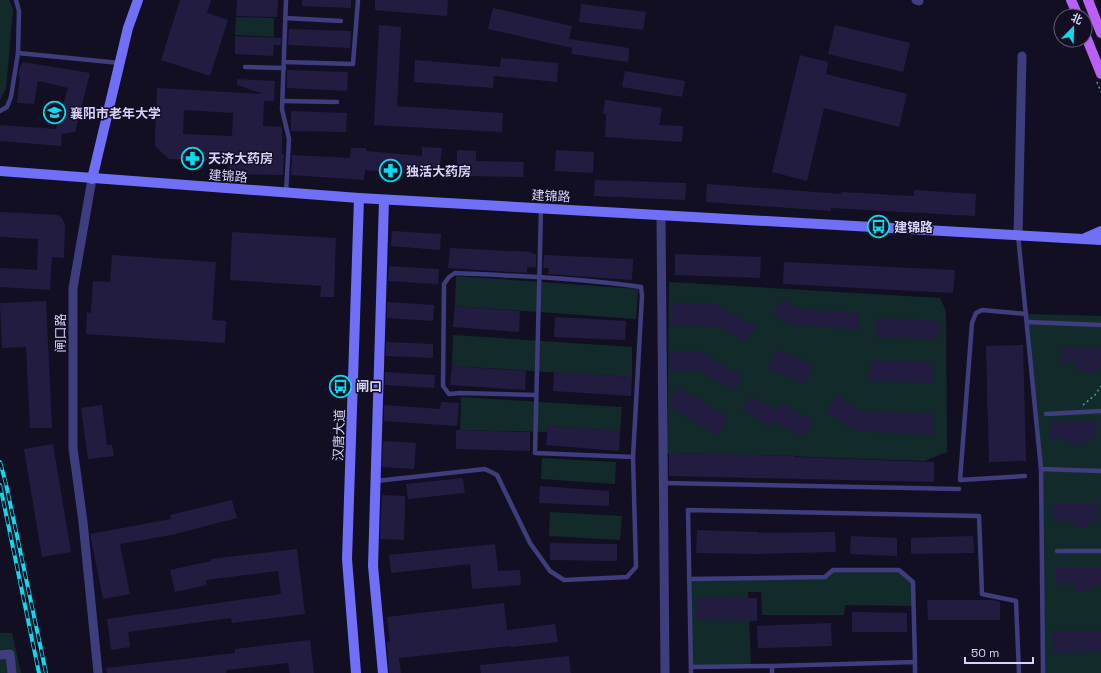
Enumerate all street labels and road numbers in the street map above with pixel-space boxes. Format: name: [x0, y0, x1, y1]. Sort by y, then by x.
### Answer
street label: 建锦路: [208, 166, 248, 186]
street label: 建锦路: [531, 186, 571, 206]
street label: 闸口路: [52, 313, 69, 353]
street label: 汉唐大道: [330, 409, 348, 461]

